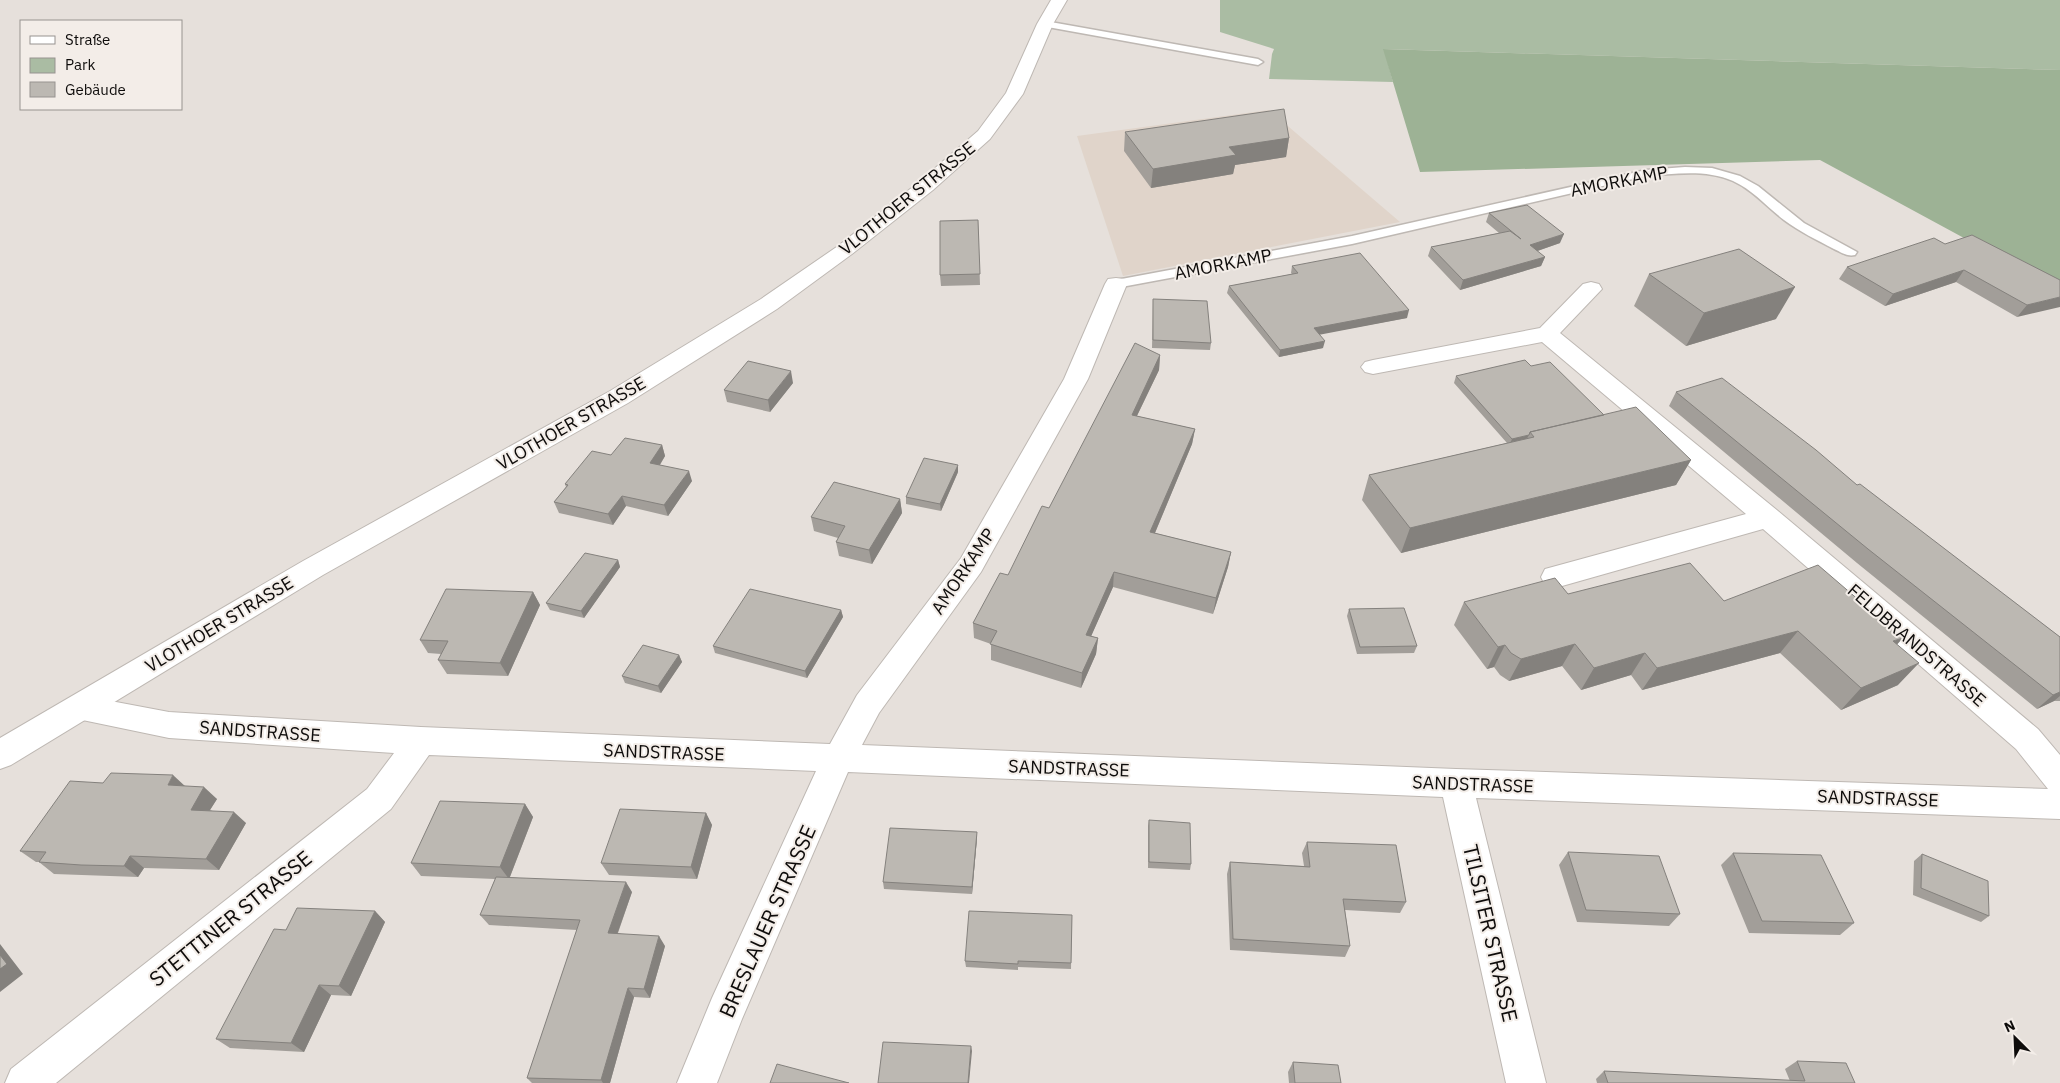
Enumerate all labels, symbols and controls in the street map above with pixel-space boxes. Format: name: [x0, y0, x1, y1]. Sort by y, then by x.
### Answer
legend: [20, 20, 182, 110]
text: Straße: [65, 30, 110, 49]
text: Park: [65, 55, 95, 74]
text: Gebäude: [65, 80, 126, 99]
street label: VLOTHOER STRASSE: [834, 136, 980, 260]
street label: AMORKAMP: [1568, 160, 1670, 202]
street label: AMORKAMP: [1172, 243, 1274, 285]
street label: VLOTHOER STRASSE: [492, 371, 650, 475]
street label: AMORKAMP: [926, 524, 1000, 618]
street label: VLOTHOER STRASSE: [141, 571, 297, 677]
street label: FELDBRANDSTRASSE: [1843, 579, 1991, 711]
street label: SANDSTRASSE: [199, 715, 321, 747]
street label: SANDSTRASSE: [603, 738, 725, 766]
street label: SANDSTRASSE: [1008, 754, 1130, 782]
street label: SANDSTRASSE: [1412, 770, 1534, 798]
street label: SANDSTRASSE: [1817, 784, 1939, 812]
street label: BRESLAUER STRASSE: [712, 820, 822, 1022]
street label: TILSITER STRASSE: [1457, 842, 1525, 1024]
street label: STETTINER STRASSE: [143, 844, 317, 992]
north arrow: [1990, 1013, 2040, 1063]
text: N: [2001, 1016, 2018, 1036]

